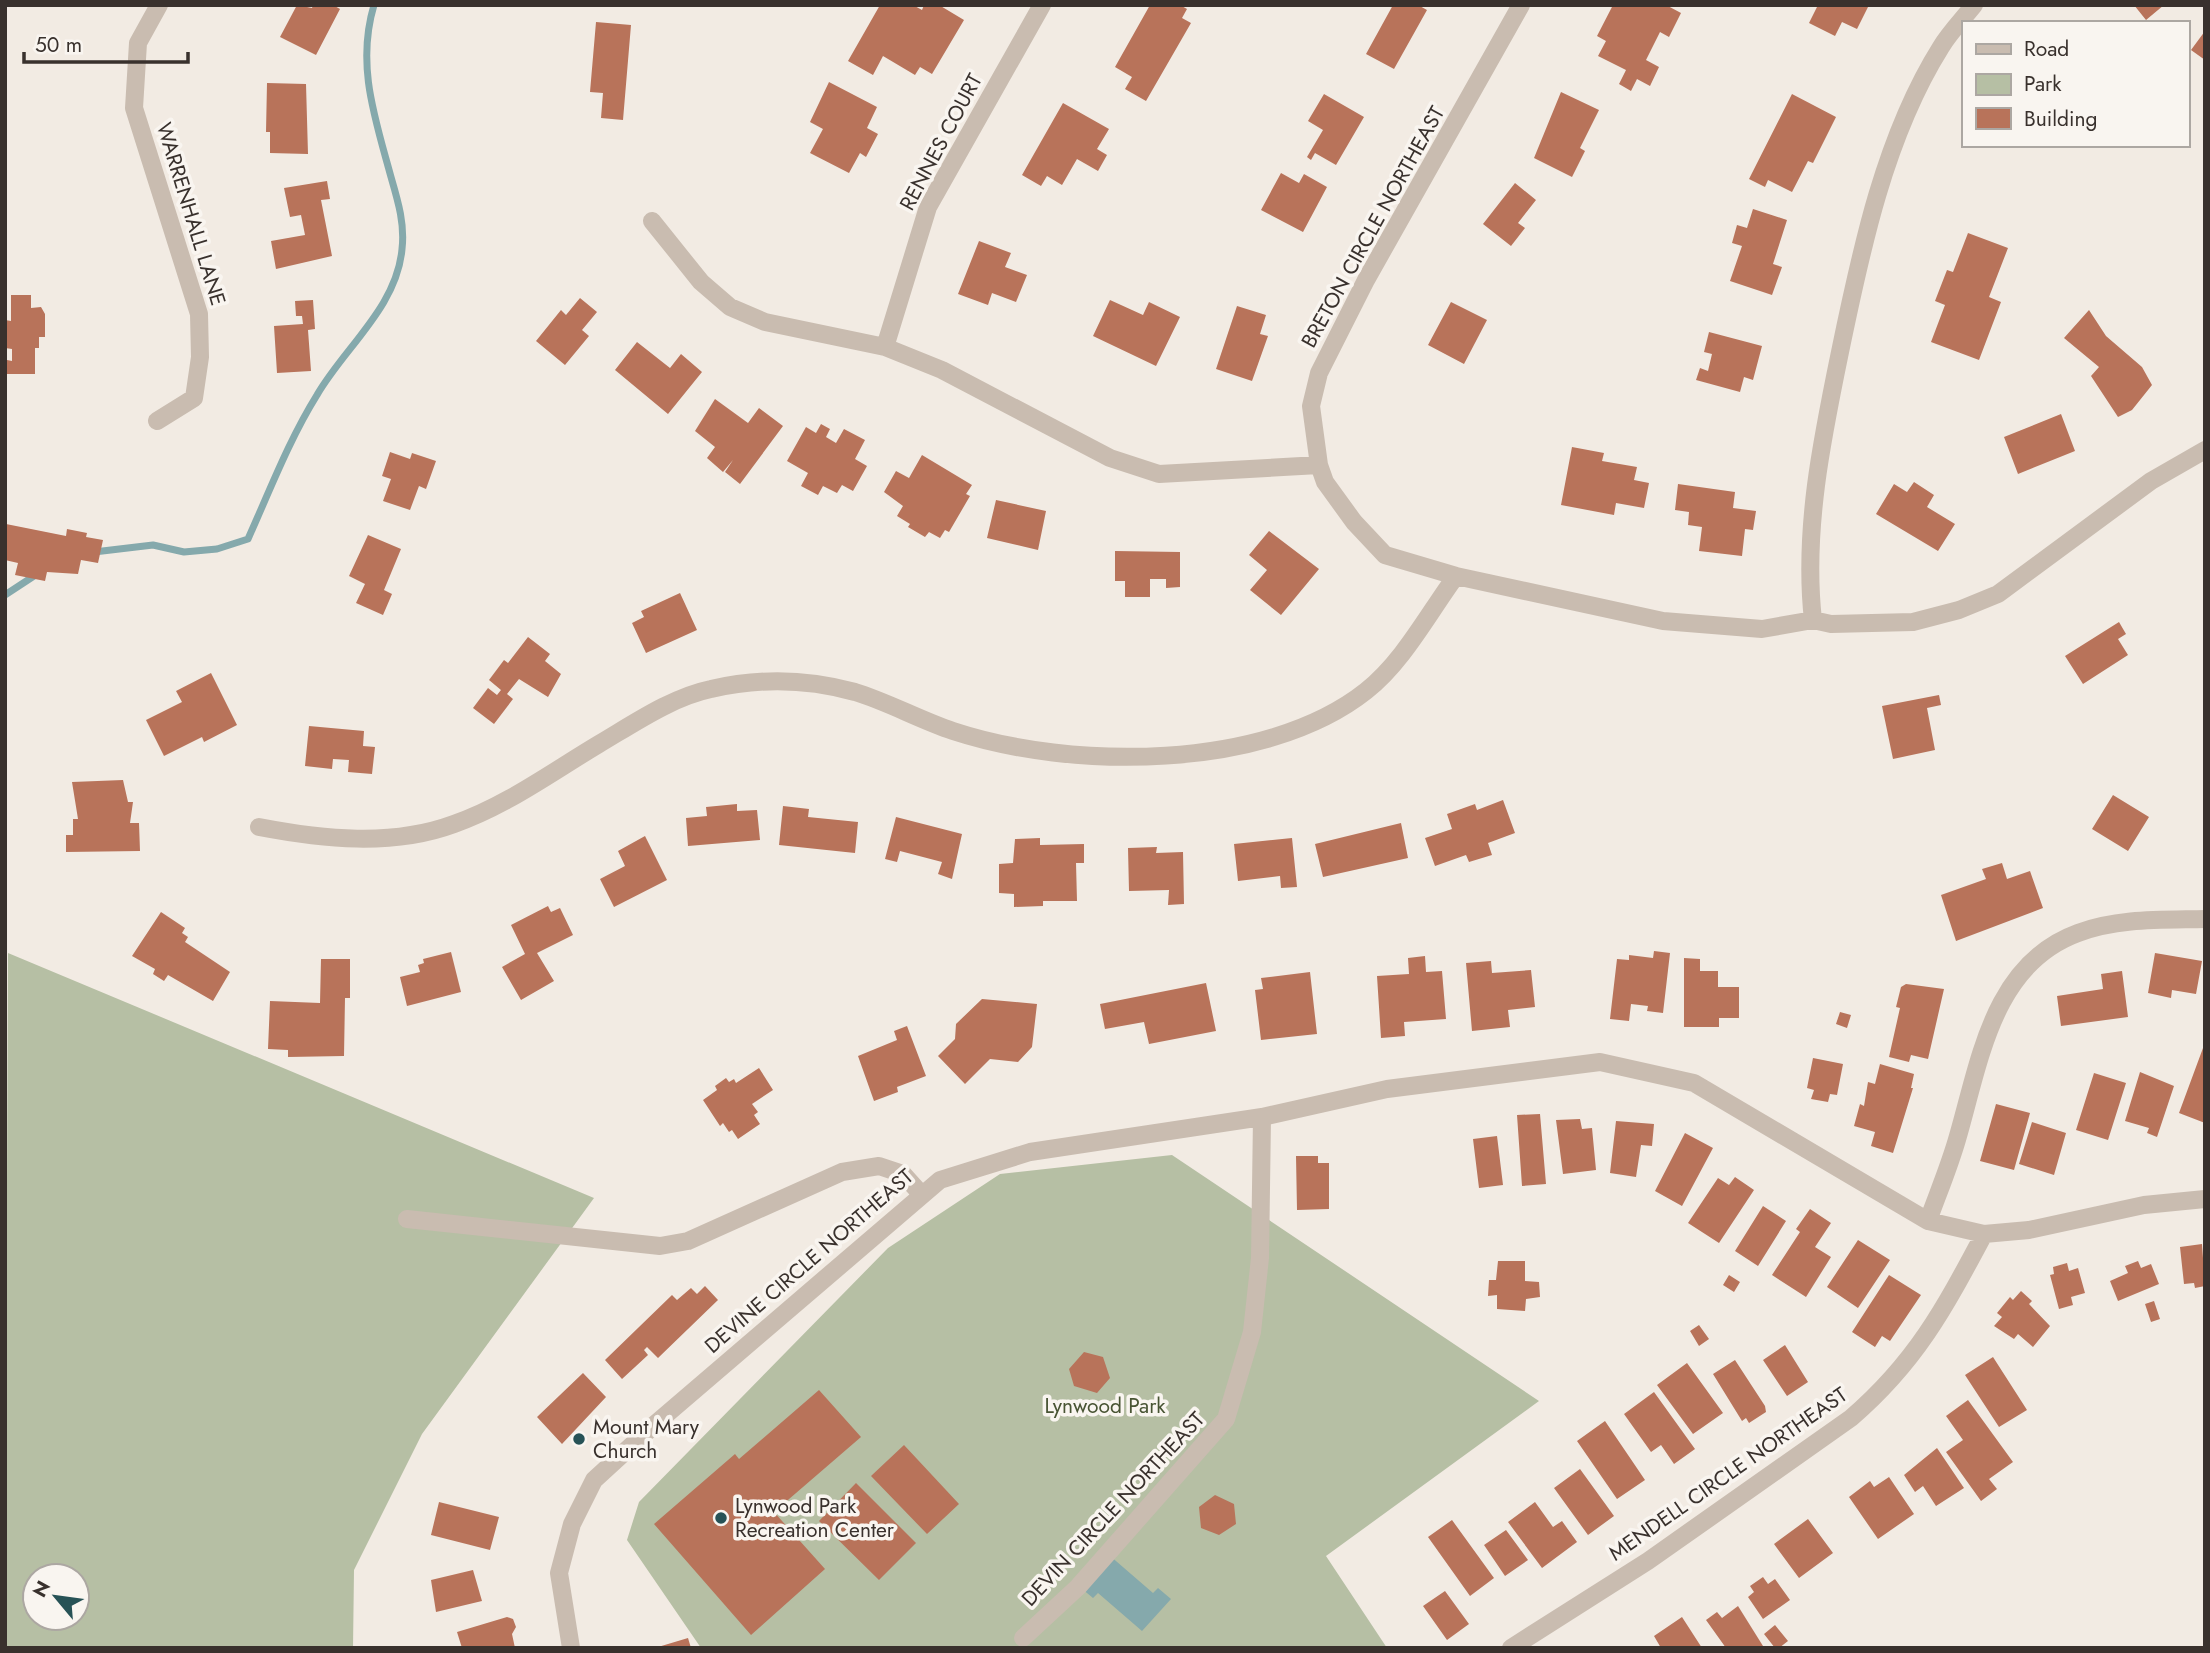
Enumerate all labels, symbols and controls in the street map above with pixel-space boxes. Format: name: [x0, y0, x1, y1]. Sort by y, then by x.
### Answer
scale bar: [24, 21, 189, 65]
legend: [1962, 21, 2189, 147]
text: 50 m: [35, 30, 82, 60]
text: Road: [2024, 34, 2069, 64]
street label: RENNES COURT: [892, 68, 990, 216]
text: Park: [2024, 69, 2062, 99]
street label: BRETON CIRCLE NORTHEAST: [1294, 101, 1452, 353]
text: Building: [2024, 104, 2097, 134]
street label: WARRENHALL LANE: [149, 119, 233, 309]
street label: DEVINE CIRCLE NORTHEAST: [698, 1162, 920, 1360]
street label: MENDELL CIRCLE NORTHEAST: [1603, 1380, 1853, 1568]
park label: Lynwood Park: [1044, 1391, 1166, 1421]
street label: DEVIN CIRCLE NORTHEAST: [1015, 1405, 1212, 1613]
place label: Mount Mary Church: [593, 1412, 700, 1466]
marker: Mount Mary Church: [571, 1431, 587, 1447]
place label: Lynwood Park Recreation Center: [735, 1491, 895, 1545]
marker: Lynwood Park Recreation Center: [713, 1510, 729, 1526]
north arrow: [21, 1562, 91, 1632]
text: N: [26, 1576, 57, 1602]

